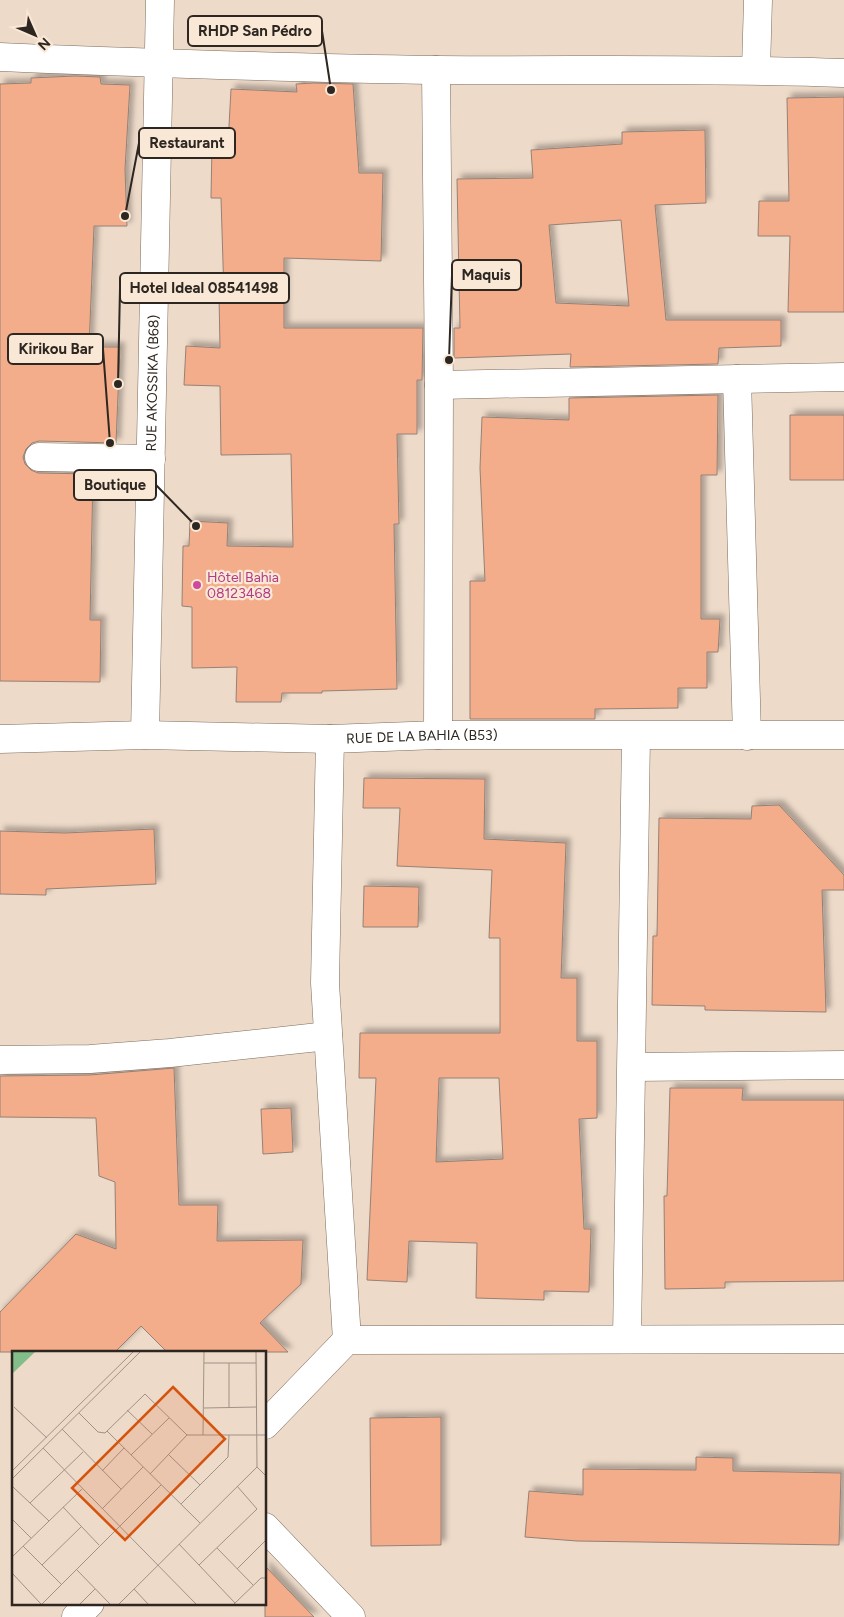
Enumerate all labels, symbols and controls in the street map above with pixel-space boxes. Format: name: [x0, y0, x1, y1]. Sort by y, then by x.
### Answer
north arrow: [10, 10, 60, 60]
callout: RHDP San Pédro: [188, 16, 322, 46]
text: RHDP San Pédro: [198, 22, 312, 40]
text: N: [34, 34, 54, 54]
callout: Restaurant: [139, 128, 235, 158]
text: Restaurant: [149, 134, 225, 152]
callout: Maquis: [452, 260, 521, 290]
text: Maquis: [461, 266, 511, 284]
callout: Hotel Ideal 08541498: [120, 273, 289, 303]
text: Hotel Ideal 08541498: [129, 279, 279, 297]
street label: RUE AKOSSIKA (B68): [143, 314, 163, 452]
callout: Kirikou Bar: [8, 334, 103, 364]
text: Kirikou Bar: [19, 340, 94, 358]
callout: Boutique: [74, 470, 156, 500]
text: Boutique: [84, 476, 147, 494]
place label: Hôtel Bahia 08123468: [207, 569, 279, 602]
marker: Hôtel Bahia 08123468: [191, 579, 203, 591]
street label: RUE DE LA BAHIA (B53): [346, 727, 498, 747]
inset map: [12, 1351, 266, 1604]

